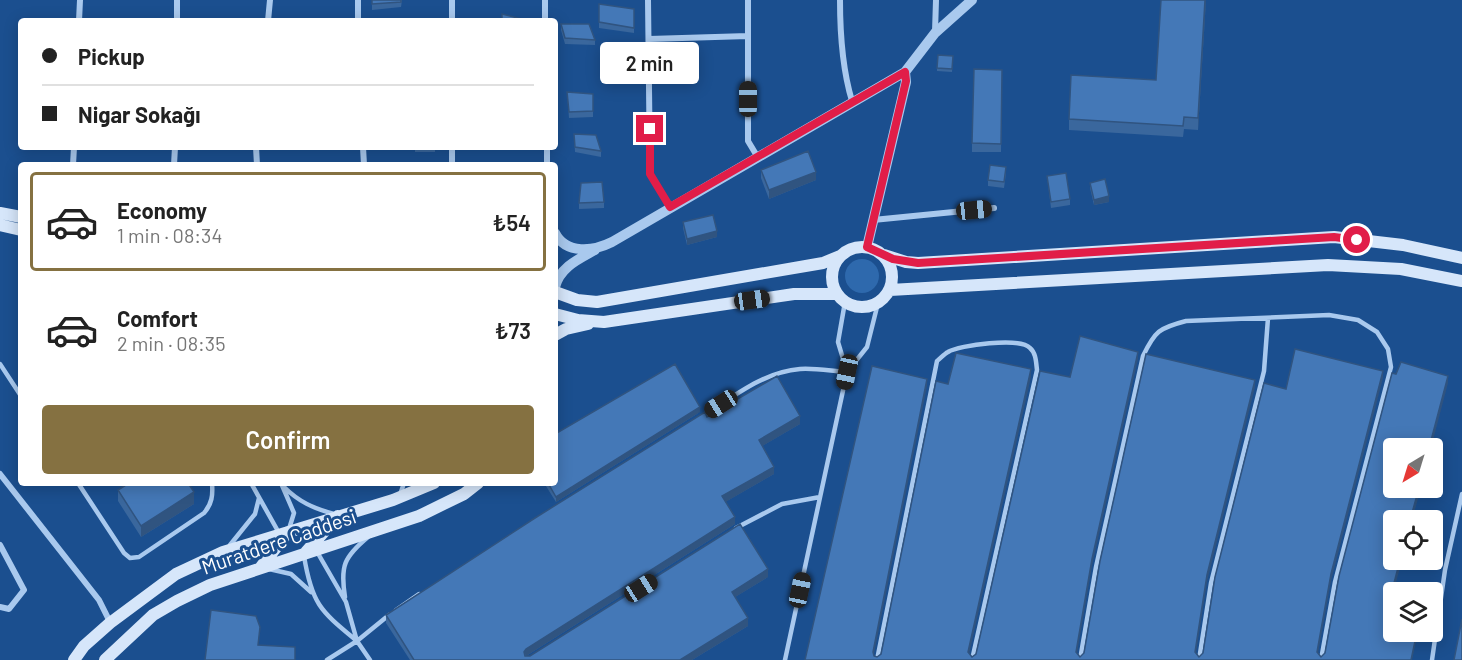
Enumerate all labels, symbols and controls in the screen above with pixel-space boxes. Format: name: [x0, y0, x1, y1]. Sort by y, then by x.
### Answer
callout: 2 min: [600, 42, 700, 84]
text: Pickup: [78, 43, 145, 69]
text: 2 min: [626, 51, 673, 75]
car: [739, 81, 757, 117]
text: Nigar Sokağı: [78, 101, 201, 127]
route end: [636, 115, 663, 142]
icon: car: [45, 195, 99, 249]
text: Economy: [117, 197, 207, 223]
car: [955, 199, 993, 221]
text: ₺54: [492, 209, 531, 235]
text: 1 min · 08:34: [117, 223, 222, 247]
route start: [1343, 226, 1370, 253]
car: [733, 289, 771, 311]
icon: car: [45, 303, 99, 357]
text: Comfort: [117, 305, 198, 331]
text: ₺73: [494, 317, 531, 343]
text: 2 min · 08:35: [117, 331, 225, 355]
car: [834, 353, 860, 391]
car: [701, 387, 741, 421]
button: Confirm: [42, 405, 534, 474]
north arrow: [1383, 438, 1443, 498]
map controls: [1383, 438, 1443, 642]
street label: Muratdere Caddesi: [198, 503, 359, 579]
button: locate: [1383, 510, 1443, 570]
car: [621, 571, 661, 605]
car: [787, 571, 813, 609]
button: layers: [1383, 582, 1443, 642]

